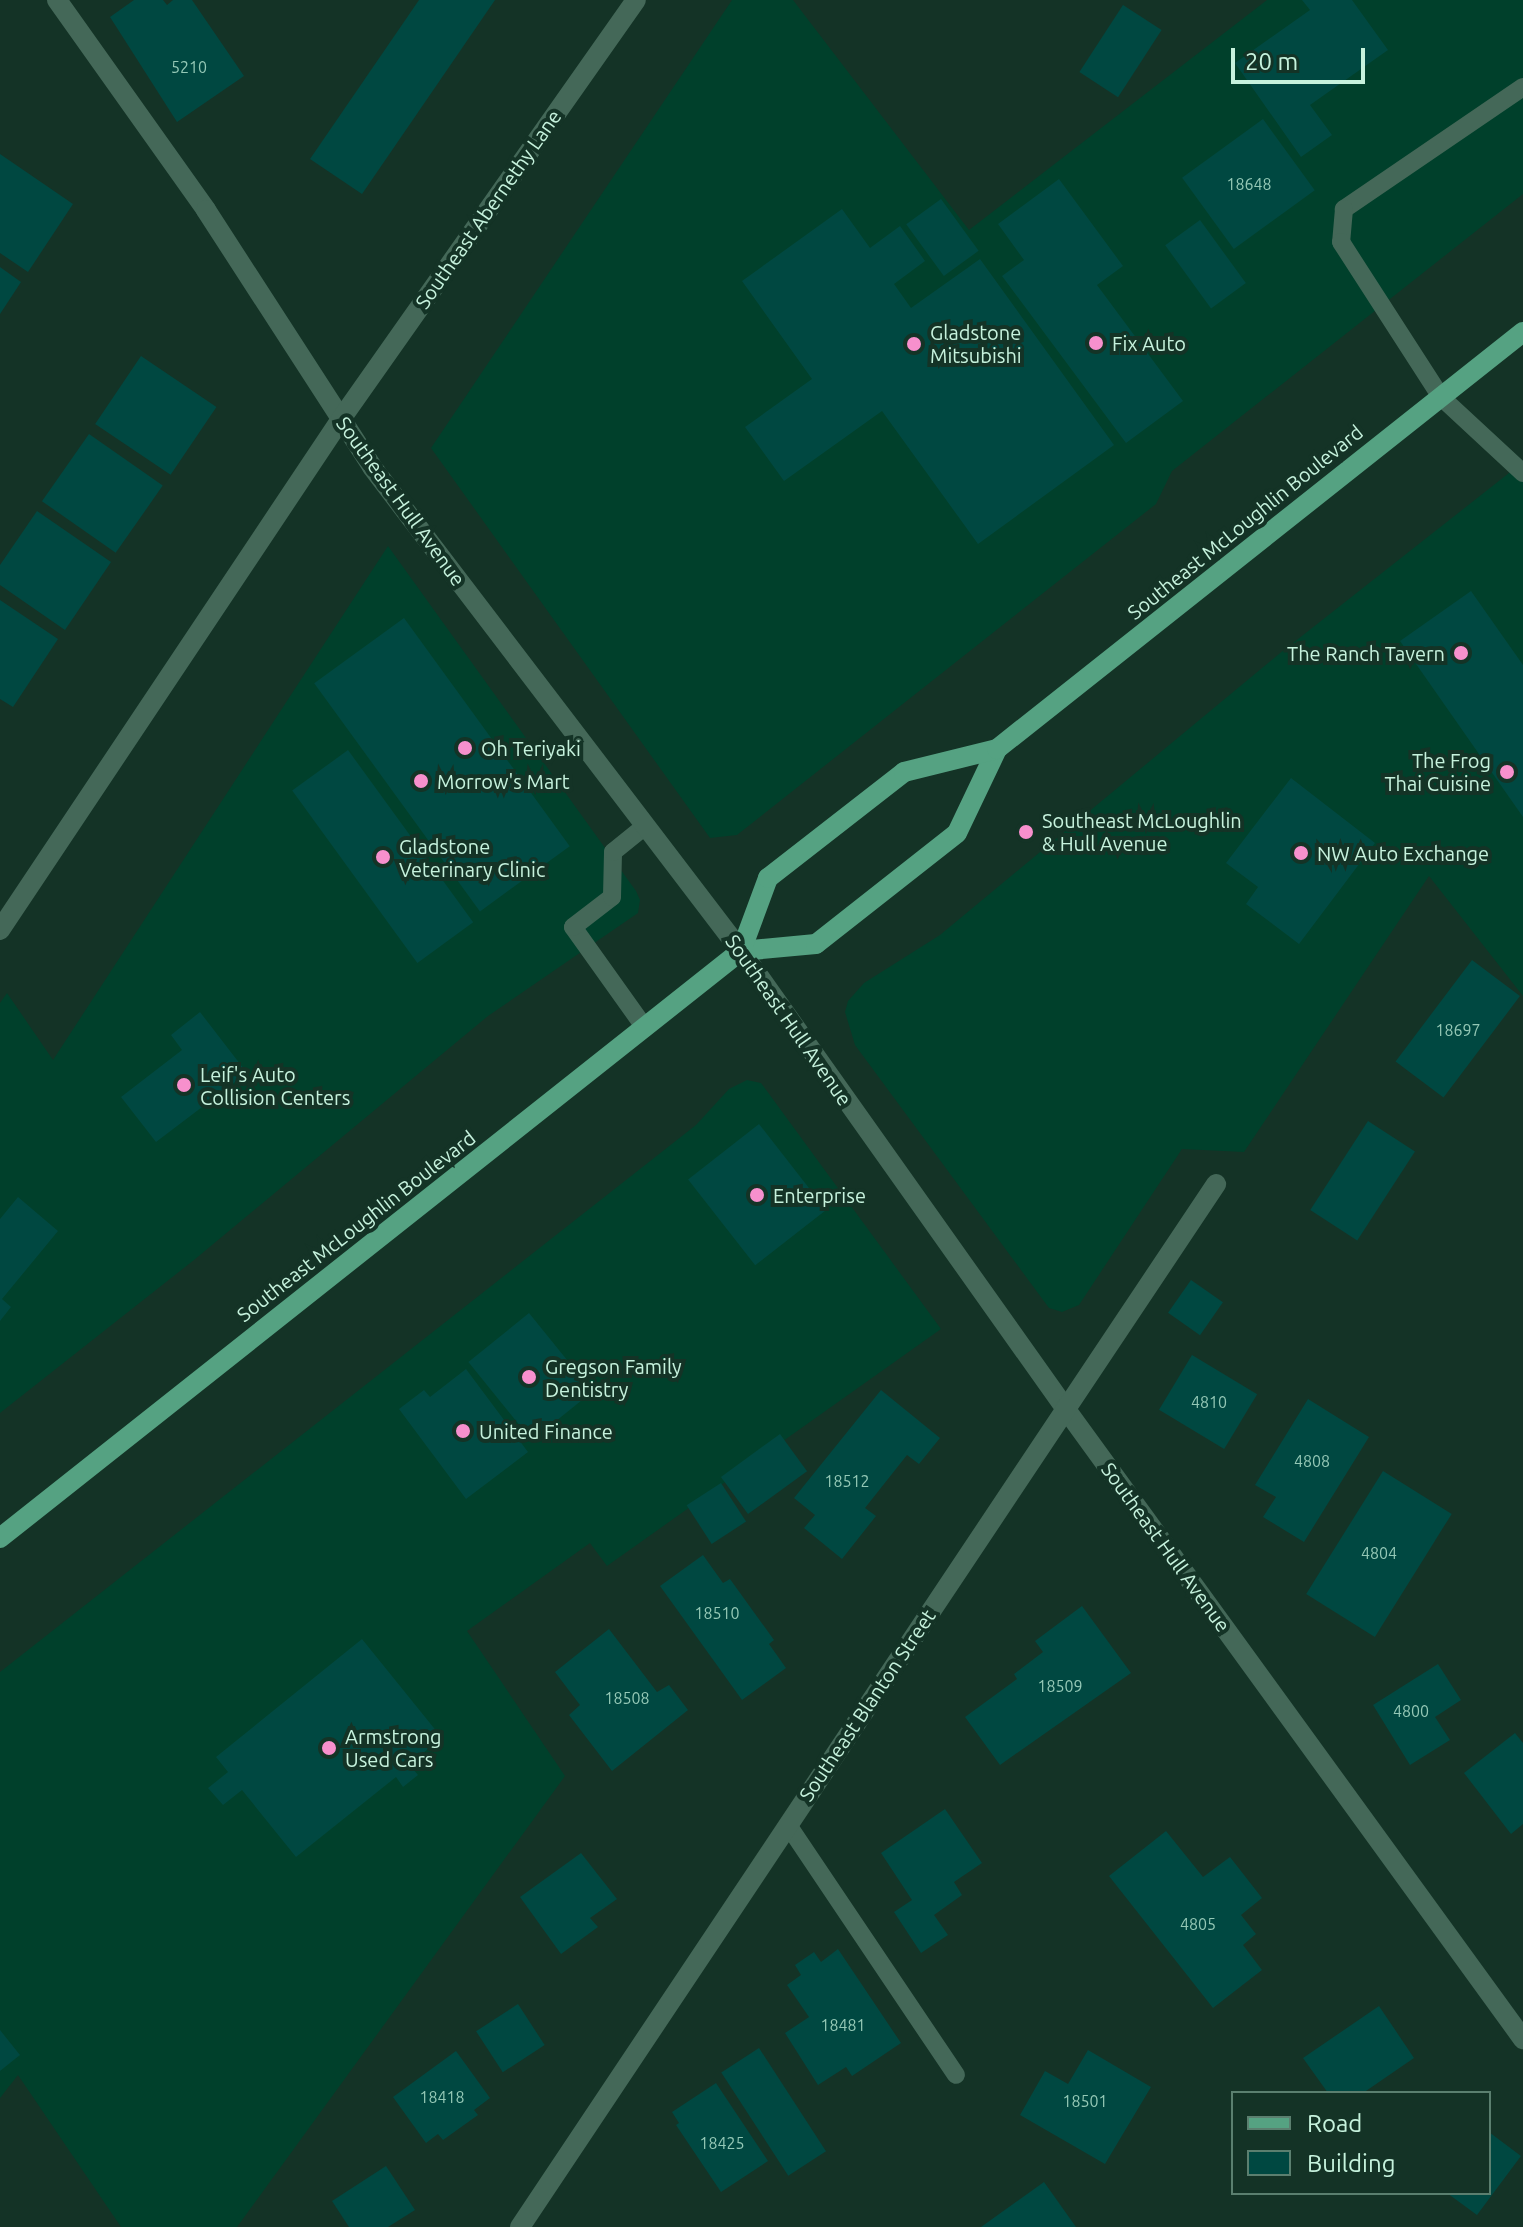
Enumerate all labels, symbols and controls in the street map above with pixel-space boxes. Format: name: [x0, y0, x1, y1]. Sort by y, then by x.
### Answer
scale bar: [1235, 32, 1369, 82]
text: 20 m: [1245, 48, 1298, 75]
house number: 5210: [171, 57, 207, 77]
street label: Southeast Abernethy Lane: [410, 105, 566, 313]
house number: 18648: [1226, 174, 1272, 194]
place label: Gladstone Mitsubishi: [930, 320, 1022, 367]
place label: Fix Auto: [1112, 331, 1186, 355]
marker: Fix Auto: [1087, 334, 1105, 352]
marker: Gladstone Mitsubishi: [905, 335, 923, 353]
street label: Southeast Hull Avenue: [332, 412, 470, 590]
street label: Southeast McLoughlin Boulevard: [1123, 420, 1367, 624]
place label: The Ranch Tavern: [1287, 641, 1445, 665]
marker: The Ranch Tavern: [1452, 644, 1470, 662]
place label: Oh Teriyaki: [481, 736, 581, 760]
marker: Oh Teriyaki: [456, 739, 474, 757]
place label: The Frog Thai Cuisine: [1384, 748, 1491, 795]
marker: The Frog Thai Cuisine: [1498, 763, 1516, 781]
place label: Morrow's Mart: [437, 769, 570, 793]
marker: Morrow's Mart: [412, 772, 430, 790]
place label: Southeast McLoughlin & Hull Avenue: [1042, 808, 1242, 855]
marker: Southeast McLoughlin & Hull Avenue: [1017, 823, 1035, 841]
place label: Gladstone Veterinary Clinic: [399, 834, 545, 881]
place label: NW Auto Exchange: [1317, 841, 1489, 865]
marker: NW Auto Exchange: [1292, 844, 1310, 862]
marker: Gladstone Veterinary Clinic: [374, 848, 392, 866]
street label: Southeast Hull Avenue: [721, 930, 857, 1110]
house number: 18697: [1435, 1020, 1481, 1040]
place label: Leif's Auto Collision Centers: [200, 1062, 350, 1109]
marker: Leif's Auto Collision Centers: [175, 1076, 193, 1094]
street label: Southeast McLoughlin Boulevard: [232, 1126, 480, 1326]
place label: Enterprise: [773, 1183, 866, 1207]
marker: Enterprise: [748, 1186, 766, 1204]
place label: Gregson Family Dentistry: [545, 1354, 682, 1401]
marker: Gregson Family Dentistry: [520, 1368, 538, 1386]
house number: 4810: [1191, 1392, 1227, 1412]
place label: United Finance: [479, 1419, 613, 1443]
marker: United Finance: [454, 1422, 472, 1440]
house number: 4808: [1294, 1451, 1330, 1471]
street label: Southeast Hull Avenue: [1097, 1458, 1235, 1636]
house number: 18512: [824, 1471, 870, 1491]
house number: 4804: [1361, 1543, 1397, 1563]
house number: 18510: [694, 1603, 740, 1623]
street label: Southeast Blanton Street: [794, 1604, 940, 1806]
house number: 18509: [1037, 1676, 1083, 1696]
house number: 18508: [604, 1688, 650, 1708]
house number: 4800: [1393, 1701, 1429, 1721]
place label: Armstrong Used Cars: [345, 1724, 442, 1771]
marker: Armstrong Used Cars: [320, 1739, 338, 1757]
house number: 4805: [1180, 1914, 1216, 1934]
house number: 18481: [820, 2015, 866, 2035]
house number: 18418: [419, 2087, 465, 2107]
house number: 18501: [1062, 2091, 1108, 2111]
legend: [1231, 2091, 1491, 2195]
text: Road: [1307, 2110, 1362, 2137]
house number: 18425: [699, 2133, 745, 2153]
text: Building: [1307, 2150, 1395, 2177]

